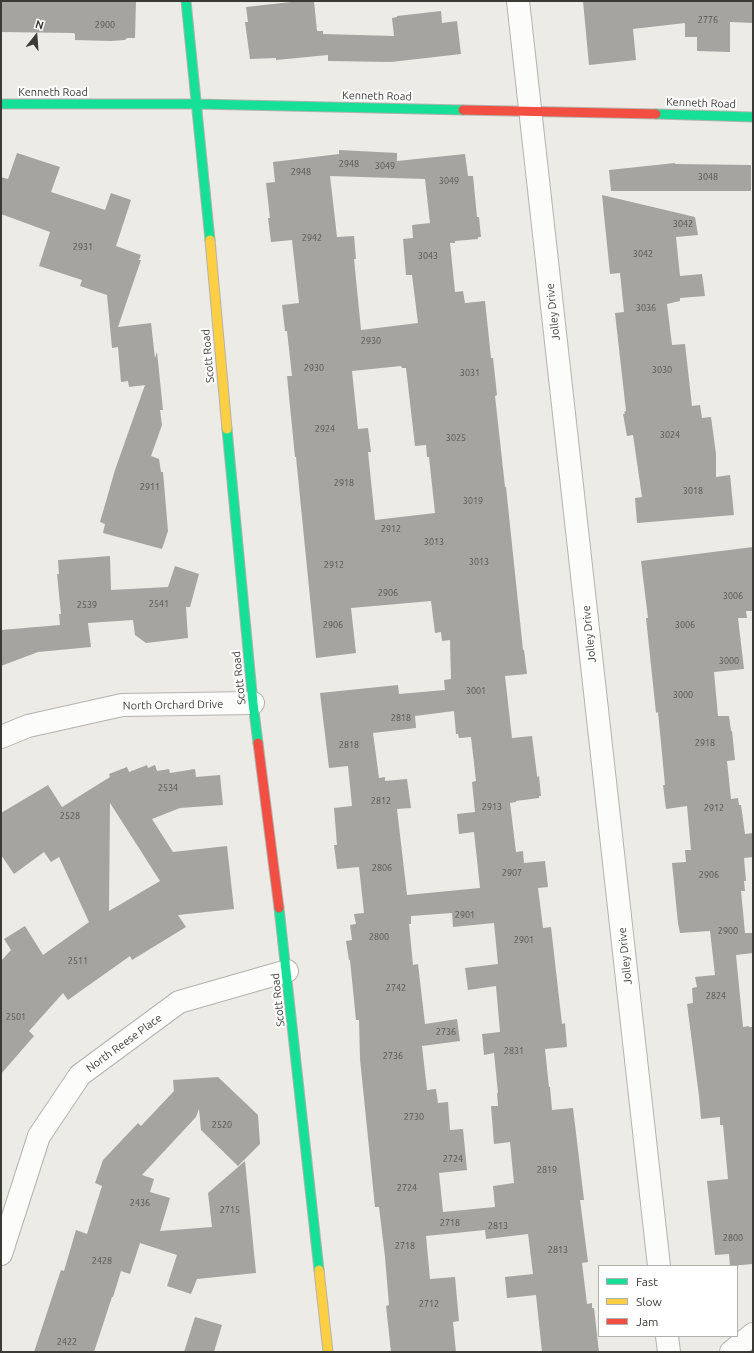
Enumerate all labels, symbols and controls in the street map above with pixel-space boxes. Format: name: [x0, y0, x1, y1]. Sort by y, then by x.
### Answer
house number: 2776: [698, 15, 718, 25]
north arrow: [16, 16, 56, 56]
text: N: [34, 18, 45, 31]
house number: 2900: [95, 20, 115, 30]
street label: Kenneth Road: [18, 85, 88, 99]
street label: Kenneth Road: [342, 89, 412, 103]
street label: Kenneth Road: [666, 95, 736, 111]
house number: 2948: [339, 159, 359, 169]
house number: 3049: [375, 161, 395, 171]
house number: 2948: [291, 167, 311, 177]
house number: 3048: [698, 172, 718, 182]
house number: 3049: [439, 176, 459, 186]
house number: 3042: [673, 219, 693, 229]
house number: 2942: [302, 233, 322, 243]
house number: 2931: [73, 242, 93, 252]
house number: 3042: [633, 249, 653, 259]
house number: 3043: [418, 251, 438, 261]
street label: Jolley Drive: [543, 283, 563, 341]
house number: 3036: [636, 303, 656, 313]
street label: Scott Road: [199, 329, 217, 383]
house number: 2930: [361, 336, 381, 346]
house number: 2930: [304, 363, 324, 373]
house number: 3030: [652, 365, 672, 375]
house number: 3031: [460, 368, 480, 378]
house number: 2924: [315, 424, 335, 434]
house number: 3024: [660, 430, 680, 440]
house number: 3025: [446, 433, 466, 443]
house number: 2918: [334, 478, 354, 488]
house number: 2911: [140, 482, 160, 492]
house number: 3018: [683, 486, 703, 496]
house number: 3019: [463, 496, 483, 506]
house number: 2912: [381, 524, 401, 534]
house number: 3013: [424, 537, 444, 547]
house number: 3013: [469, 557, 489, 567]
house number: 2912: [324, 560, 344, 570]
house number: 2906: [378, 588, 398, 598]
house number: 3006: [723, 591, 743, 601]
house number: 2541: [149, 599, 169, 609]
house number: 2539: [77, 600, 97, 610]
street label: Jolley Drive: [579, 605, 599, 663]
house number: 2906: [323, 620, 343, 630]
house number: 3006: [675, 620, 695, 630]
street label: Scott Road: [230, 651, 248, 705]
house number: 3000: [719, 656, 739, 666]
house number: 3001: [466, 686, 486, 696]
house number: 3000: [673, 690, 693, 700]
street label: North Orchard Drive: [123, 698, 223, 712]
house number: 2818: [391, 713, 411, 723]
house number: 2918: [695, 738, 715, 748]
house number: 2818: [339, 740, 359, 750]
house number: 2534: [158, 783, 178, 793]
house number: 2812: [371, 796, 391, 806]
house number: 2913: [482, 802, 502, 812]
house number: 2912: [704, 803, 724, 813]
house number: 2528: [60, 811, 80, 821]
house number: 2806: [372, 863, 392, 873]
house number: 2907: [502, 868, 522, 878]
house number: 2906: [699, 870, 719, 880]
house number: 2901: [455, 910, 475, 920]
house number: 2900: [718, 926, 738, 936]
street label: Jolley Drive: [615, 927, 635, 985]
house number: 2800: [369, 932, 389, 942]
house number: 2901: [514, 935, 534, 945]
house number: 2511: [68, 956, 88, 966]
street label: Scott Road: [269, 973, 287, 1027]
house number: 2742: [386, 983, 406, 993]
house number: 2824: [706, 991, 726, 1001]
street label: North Reese Place: [84, 1011, 164, 1075]
house number: 2501: [6, 1012, 26, 1022]
house number: 2736: [436, 1027, 456, 1037]
house number: 2831: [504, 1046, 524, 1056]
house number: 2736: [383, 1051, 403, 1061]
house number: 2730: [404, 1112, 424, 1122]
house number: 2520: [212, 1120, 232, 1130]
house number: 2724: [443, 1154, 463, 1164]
house number: 2819: [537, 1165, 557, 1175]
house number: 2724: [397, 1183, 417, 1193]
house number: 2436: [130, 1198, 150, 1208]
house number: 2715: [220, 1205, 240, 1215]
house number: 2718: [440, 1218, 460, 1228]
house number: 2813: [488, 1221, 508, 1231]
house number: 2800: [723, 1233, 743, 1243]
house number: 2718: [395, 1241, 415, 1251]
house number: 2813: [548, 1245, 568, 1255]
house number: 2428: [92, 1256, 112, 1266]
legend: [598, 1265, 738, 1337]
text: Fast: [636, 1275, 658, 1288]
text: Slow: [636, 1295, 662, 1308]
house number: 2712: [419, 1299, 439, 1309]
text: Jam: [636, 1315, 658, 1328]
house number: 2422: [57, 1337, 77, 1347]

